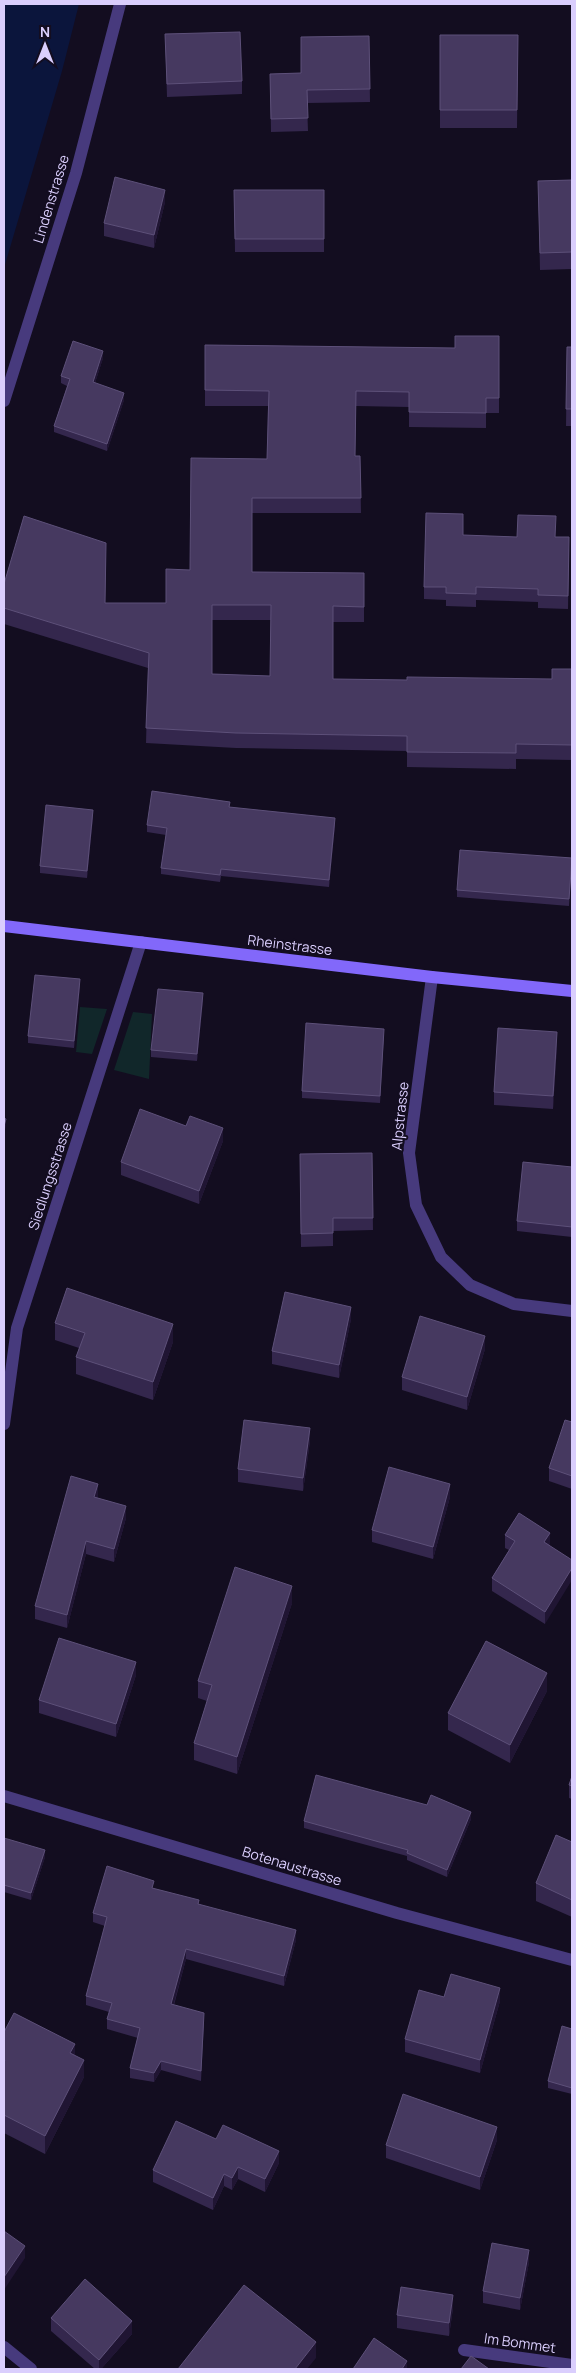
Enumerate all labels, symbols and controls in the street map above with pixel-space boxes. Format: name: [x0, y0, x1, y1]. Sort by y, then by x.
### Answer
north arrow: [20, 20, 70, 70]
text: N: [40, 22, 50, 41]
street label: Lindenstrasse: [28, 152, 73, 245]
street label: Rheinstrasse: [247, 930, 334, 959]
street label: Alpstrasse: [386, 1081, 413, 1151]
street label: Siedlungsstrasse: [23, 1120, 76, 1232]
street label: Botenaustrasse: [240, 1841, 344, 1890]
street label: Im Bommet: [483, 2328, 558, 2357]

